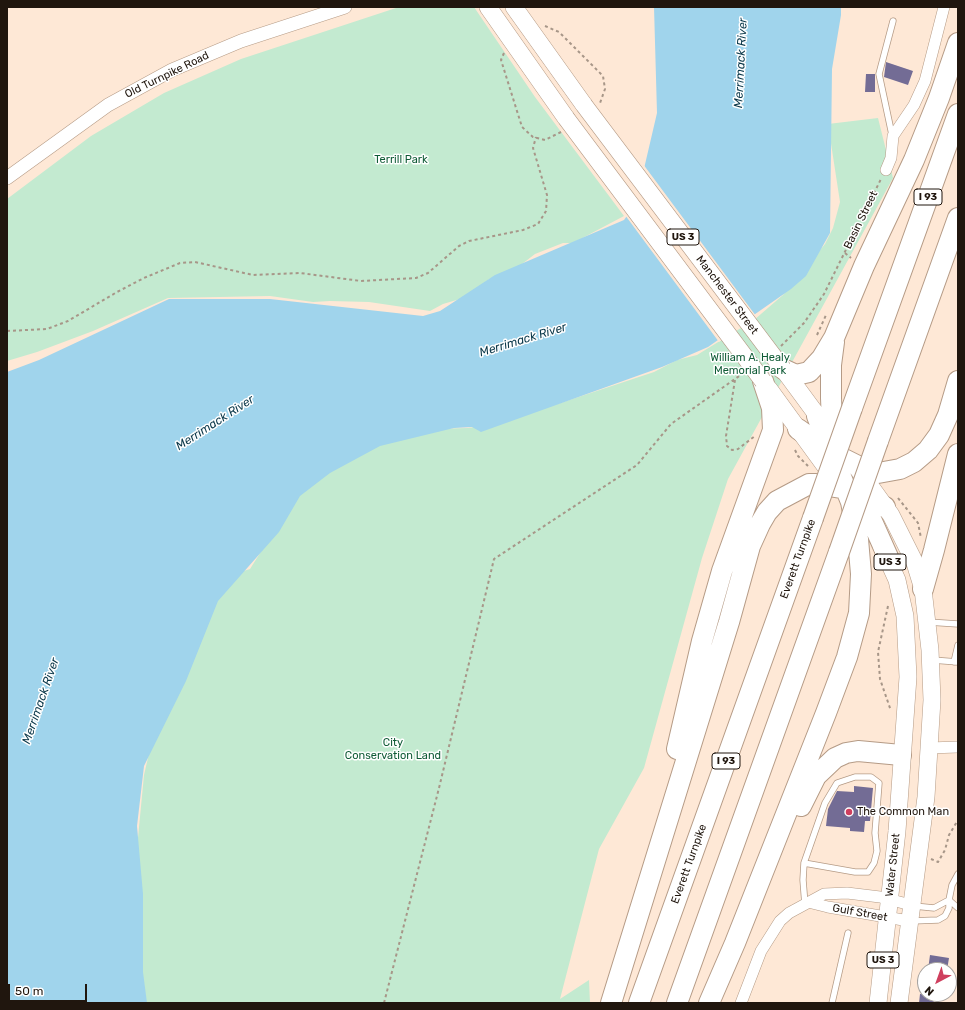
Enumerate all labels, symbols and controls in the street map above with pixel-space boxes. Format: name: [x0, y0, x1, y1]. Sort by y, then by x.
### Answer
water label: Merrimack River: [731, 18, 751, 108]
street label: Old Turnpike Road: [123, 49, 211, 101]
park label: Terrill Park: [374, 153, 428, 167]
street label: Basin Street: [841, 189, 881, 251]
road number: I 93: [914, 189, 942, 205]
road number: US 3: [667, 229, 699, 245]
street label: Manchester Street: [693, 253, 761, 337]
water label: Merrimack River: [478, 320, 568, 360]
park label: William A. Healy Memorial Park: [710, 351, 790, 377]
water label: Merrimack River: [173, 392, 257, 454]
street label: Everett Turnpike: [777, 517, 819, 601]
road number: US 3: [874, 554, 906, 570]
water label: Merrimack River: [19, 656, 63, 746]
park label: City Conservation Land: [345, 736, 441, 762]
road number: I 93: [712, 753, 740, 769]
place label: The Common Man: [857, 805, 949, 819]
marker: The Common Man: [844, 807, 854, 817]
street label: Everett Turnpike: [668, 822, 710, 906]
street label: Water Street: [883, 833, 903, 897]
street label: Gulf Street: [832, 902, 888, 924]
road number: US 3: [867, 952, 899, 968]
north arrow: [917, 962, 957, 1002]
scale bar: [10, 976, 89, 1002]
text: N: [922, 983, 937, 998]
text: 50 m: [15, 984, 43, 998]

